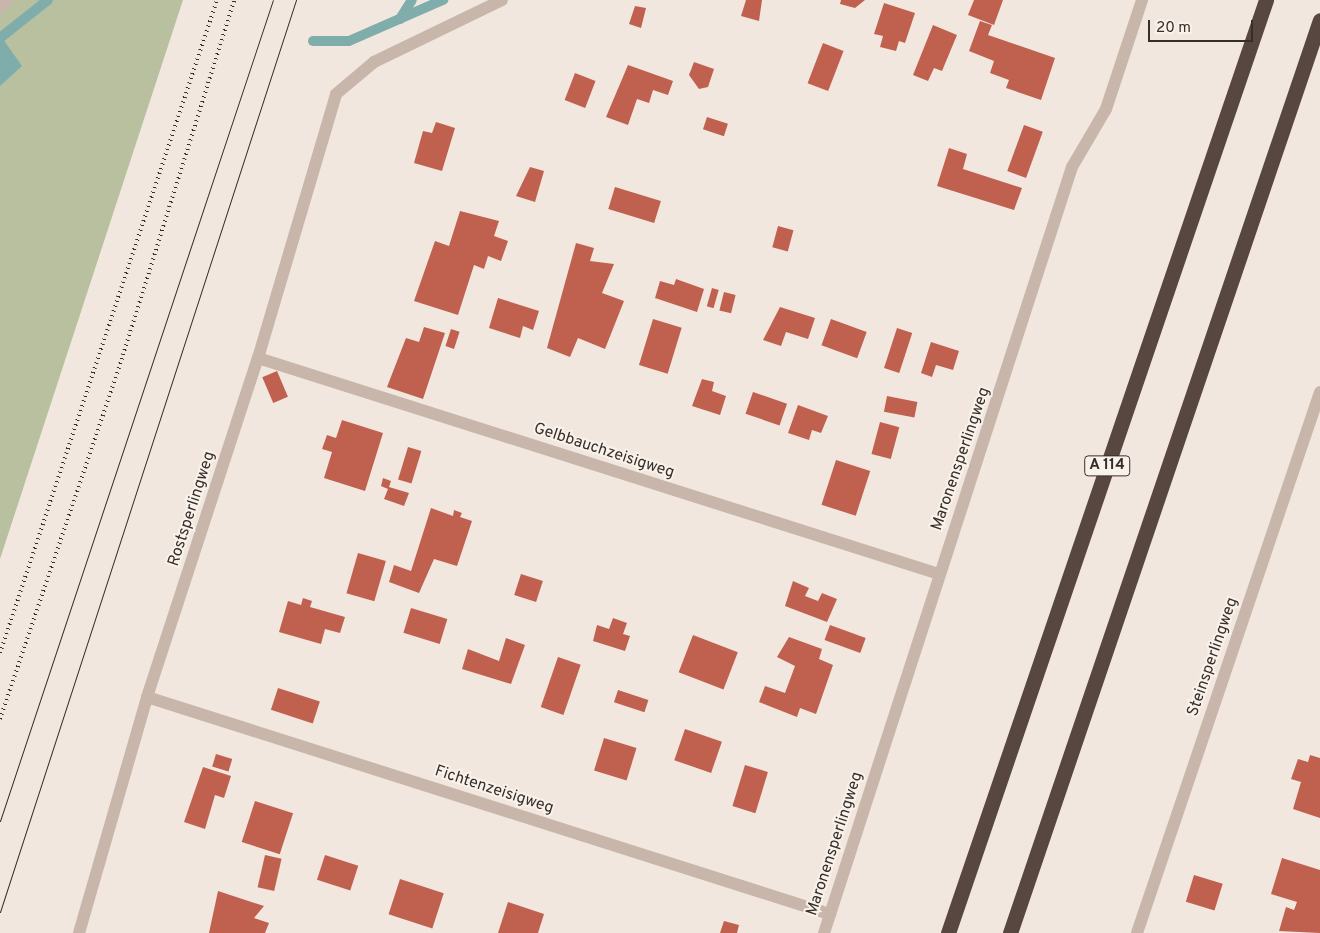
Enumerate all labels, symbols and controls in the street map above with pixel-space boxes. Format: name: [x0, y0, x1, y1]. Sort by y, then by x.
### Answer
scale bar: [1150, 10, 1255, 42]
text: 20 m: [1156, 19, 1191, 38]
street label: Maronensperlingweg: [927, 385, 995, 533]
street label: Gelbbauchzeisigweg: [531, 419, 677, 483]
street label: Rostsperlingweg: [164, 449, 220, 569]
road number: A 114: [1083, 454, 1131, 478]
street label: Steinsperlingweg: [1184, 595, 1242, 719]
street label: Fichtenzeisigweg: [432, 762, 556, 818]
street label: Maronensperlingweg: [803, 770, 867, 918]

